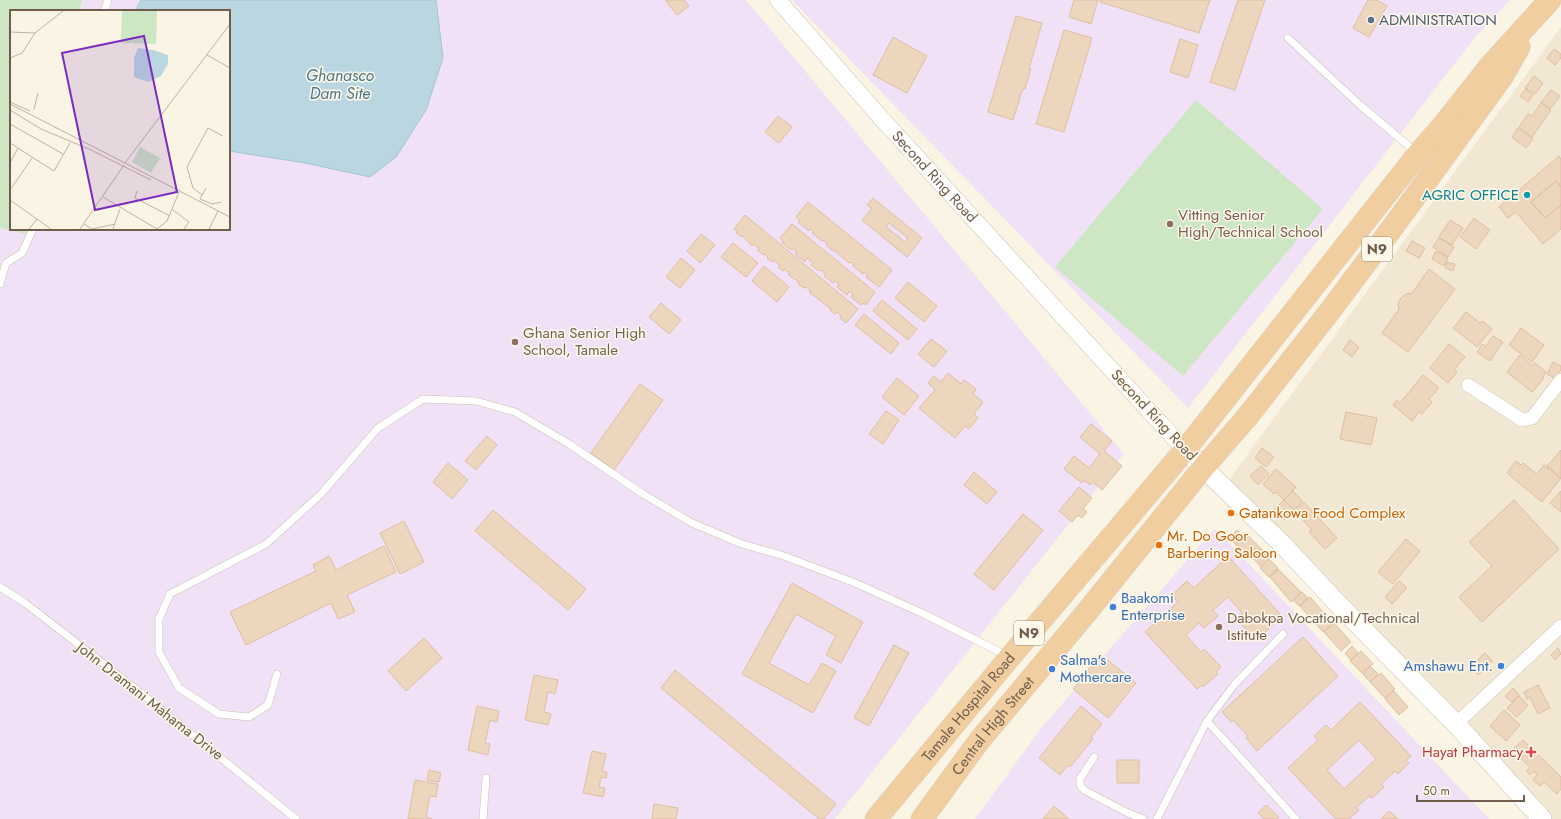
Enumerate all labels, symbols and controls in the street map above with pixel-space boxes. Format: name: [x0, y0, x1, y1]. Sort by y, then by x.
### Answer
place label: ADMINISTRATION: [1379, 9, 1497, 31]
inset map: [10, 10, 230, 230]
marker: ADMINISTRATION: [1366, 15, 1376, 25]
water label: Ghanasco Dam Site: [306, 64, 375, 105]
street label: Second Ring Road: [887, 126, 983, 227]
place label: AGRIC OFFICE: [1422, 184, 1519, 206]
marker: AGRIC OFFICE: [1522, 190, 1532, 200]
place label: Vitting Senior High/Technical School: [1178, 204, 1323, 243]
marker: Vitting Senior High/Technical School: [1165, 219, 1175, 229]
road number: N9: [1362, 237, 1392, 261]
place label: Ghana Senior High School, Tamale: [523, 322, 646, 361]
marker: Ghana Senior High School, Tamale: [510, 337, 520, 347]
street label: Second Ring Road: [1106, 364, 1202, 466]
place label: Gatankowa Food Complex: [1239, 502, 1406, 524]
marker: Gatankowa Food Complex: [1226, 508, 1236, 518]
place label: Mr. Do Goor Barbering Saloon: [1167, 525, 1277, 564]
marker: Mr. Do Goor Barbering Saloon: [1154, 540, 1164, 550]
place label: Baakomi Enterprise: [1121, 587, 1185, 626]
marker: Baakomi Enterprise: [1108, 602, 1118, 612]
place label: Dabokpa Vocational/Technical Istitute: [1227, 607, 1420, 646]
road number: N9: [1014, 621, 1044, 645]
marker: Dabokpa Vocational/Technical Istitute: [1214, 622, 1224, 632]
street label: John Dramani Mahama Drive: [70, 635, 228, 766]
street label: Tamale Hospital Road: [917, 648, 1020, 767]
place label: Salma's Mothercare: [1060, 649, 1132, 688]
place label: Amshawu Ent.: [1404, 655, 1493, 677]
marker: Amshawu Ent.: [1496, 661, 1506, 671]
marker: Salma's Mothercare: [1047, 664, 1057, 674]
street label: Central High Street: [946, 671, 1040, 780]
place label: Hayat Pharmacy: [1422, 741, 1523, 763]
marker: Hayat Pharmacy: [1526, 747, 1536, 757]
scale bar: [1417, 777, 1524, 803]
text: 50 m: [1423, 782, 1450, 800]

